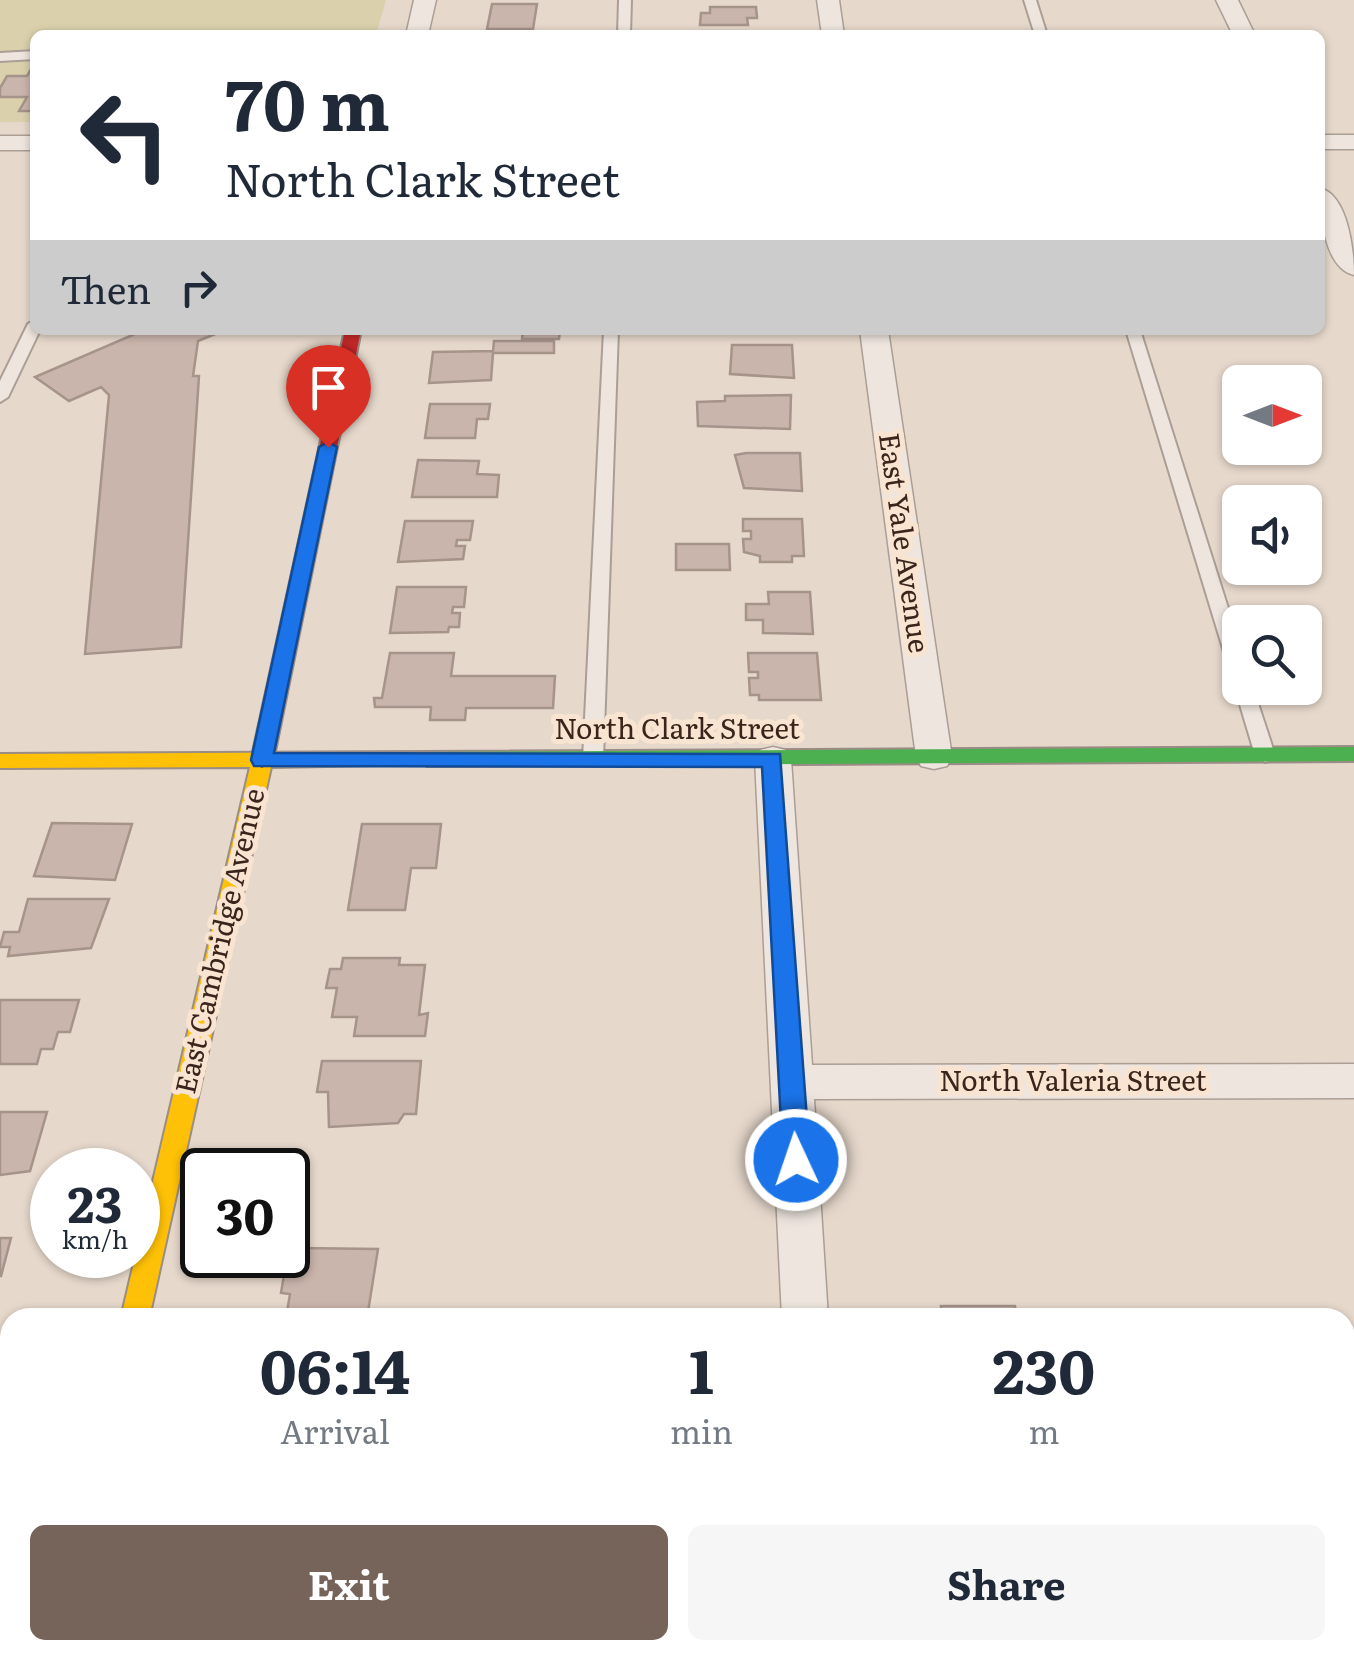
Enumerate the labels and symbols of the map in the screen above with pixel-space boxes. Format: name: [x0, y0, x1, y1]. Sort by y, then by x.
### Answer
pin: [286, 345, 371, 448]
north arrow: [1222, 365, 1322, 465]
street label: East Yale Avenue: [870, 430, 942, 655]
street label: North Clark Street: [554, 706, 801, 748]
street label: East Cambridge Avenue: [162, 784, 274, 1097]
street label: North Valeria Street: [939, 1058, 1207, 1100]
position arrow: [744, 1108, 848, 1212]
speed limit sign: 30: [180, 1148, 310, 1278]

